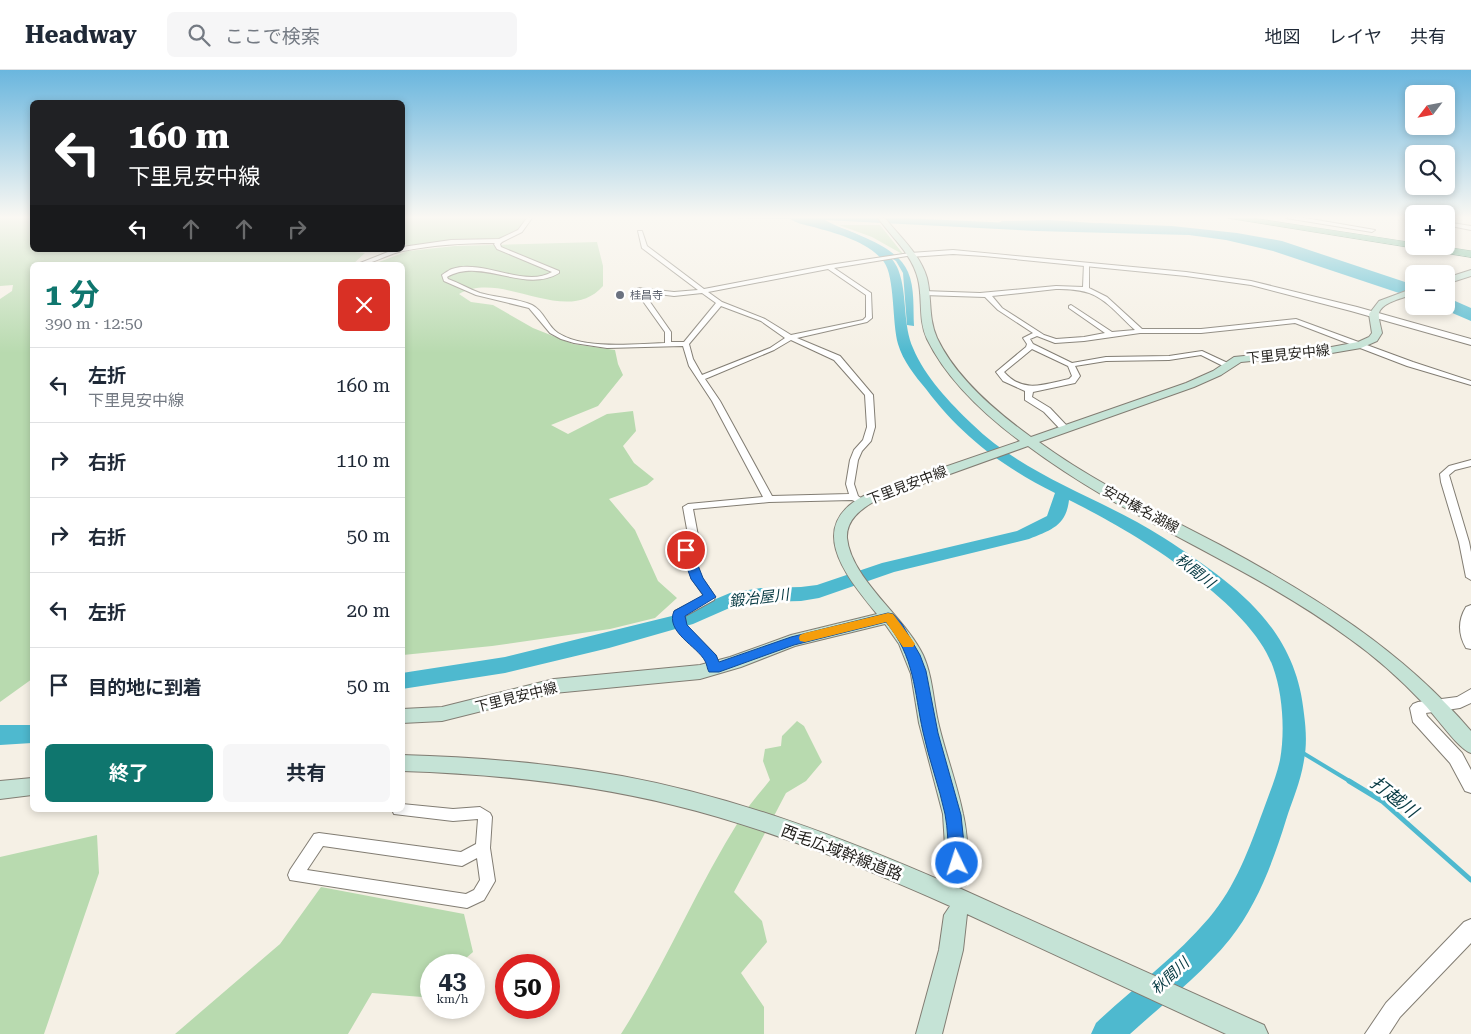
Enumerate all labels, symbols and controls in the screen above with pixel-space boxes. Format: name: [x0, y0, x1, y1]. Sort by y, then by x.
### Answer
search box: [167, 12, 517, 57]
text: Headway: [25, 21, 137, 49]
icon: search: [185, 21, 213, 49]
text: ここで検索: [225, 25, 320, 48]
text: 地図: [1265, 26, 1301, 47]
text: レイヤ: [1329, 26, 1382, 47]
text: 共有: [1410, 26, 1446, 47]
north arrow: [1405, 85, 1455, 135]
map controls: [1405, 85, 1455, 315]
text: 160 m: [128, 116, 229, 157]
icon: left: [45, 120, 110, 185]
button: search: [1405, 145, 1455, 195]
text: 下里見安中線: [128, 164, 260, 189]
button: +: [1405, 205, 1455, 255]
icon: left: [124, 215, 152, 243]
icon: ahead: [177, 215, 205, 243]
icon: ahead: [230, 215, 258, 243]
icon: right: [283, 215, 311, 243]
button: −: [1405, 265, 1455, 315]
text: 1 分: [45, 277, 99, 312]
button: close: [338, 279, 390, 331]
marker: 桂昌寺: [614, 289, 626, 301]
place label: 桂昌寺: [630, 289, 663, 302]
text: 390 m · 12:50: [45, 314, 143, 333]
street label: 下里見安中線: [1245, 342, 1331, 366]
text: 左折: [88, 364, 126, 387]
icon: left: [45, 371, 73, 399]
text: 160 m: [336, 374, 390, 397]
text: 下里見安中線: [88, 391, 184, 410]
icon: right: [45, 446, 73, 474]
text: 110 m: [336, 449, 390, 472]
text: 右折: [88, 451, 126, 474]
street label: 下里見安中線: [865, 462, 949, 508]
street label: 安中榛名湖線: [1100, 482, 1182, 536]
icon: right: [45, 521, 73, 549]
text: 50 m: [347, 524, 390, 547]
text: 右折: [88, 526, 126, 549]
pin: [665, 529, 707, 571]
icon: arrive: [672, 536, 700, 564]
water label: 秋間川: [1172, 550, 1220, 593]
water label: 鍛冶屋川: [728, 585, 792, 611]
icon: left: [45, 596, 73, 624]
text: 20 m: [347, 599, 390, 622]
text: 左折: [88, 601, 126, 624]
icon: arrive: [45, 671, 73, 699]
text: 50 m: [347, 674, 390, 697]
text: 目的地に到着: [88, 676, 202, 699]
street label: 下里見安中線: [473, 679, 559, 715]
button: 終了: [45, 744, 213, 802]
button: 共有: [223, 744, 390, 802]
water label: 打越川: [1367, 772, 1424, 823]
street label: 西毛広域幹線道路: [779, 821, 905, 884]
position arrow: [930, 836, 982, 888]
water label: 秋間川: [1147, 953, 1194, 998]
speed limit sign: 50: [495, 954, 560, 1019]
text: 43: [438, 966, 467, 995]
text: km/h: [436, 992, 469, 1006]

